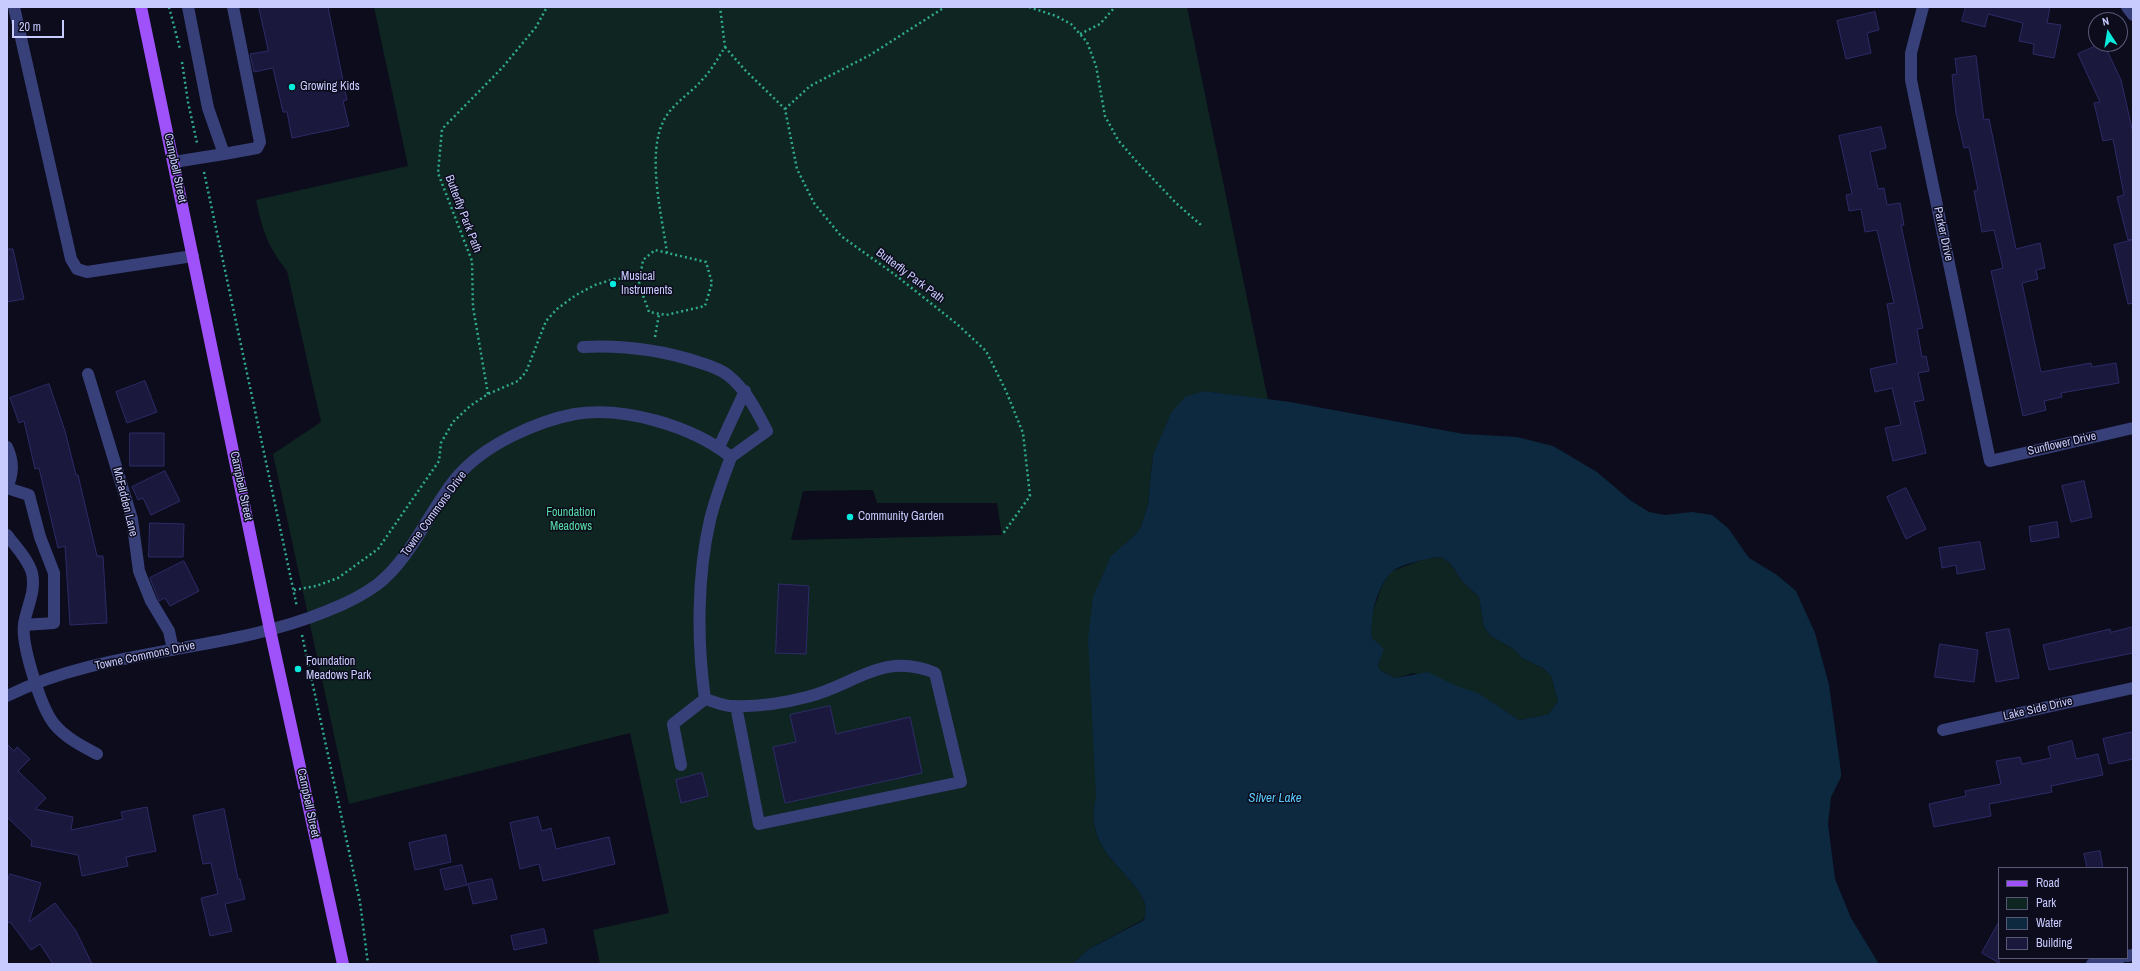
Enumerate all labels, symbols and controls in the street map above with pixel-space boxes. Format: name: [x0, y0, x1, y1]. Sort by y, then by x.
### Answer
scale bar: [14, 12, 66, 38]
north arrow: [2088, 12, 2128, 52]
text: N: [2101, 14, 2110, 29]
text: 20 m: [19, 19, 41, 35]
place label: Growing Kids: [300, 80, 360, 94]
marker: Growing Kids: [287, 82, 297, 92]
street label: Campbell Street: [161, 132, 189, 204]
street label: Butterfly Park Path: [442, 173, 484, 255]
street label: Parker Drive: [1930, 205, 1956, 263]
street label: Butterfly Park Path: [873, 246, 947, 306]
place label: Musical Instruments: [621, 270, 672, 298]
marker: Musical Instruments: [608, 279, 618, 289]
street label: Sunflower Drive: [2026, 429, 2098, 459]
street label: Campbell Street: [227, 450, 255, 522]
street label: McFadden Lane: [109, 466, 141, 538]
street label: Towne Commons Drive: [398, 468, 470, 560]
park label: Foundation Meadows: [546, 506, 596, 534]
place label: Community Garden: [858, 510, 944, 524]
marker: Community Garden: [845, 512, 855, 522]
street label: Towne Commons Drive: [93, 638, 197, 674]
place label: Foundation Meadows Park: [306, 655, 371, 683]
marker: Foundation Meadows Park: [293, 664, 303, 674]
street label: Lake Side Drive: [2002, 694, 2074, 724]
street label: Campbell Street: [294, 767, 322, 839]
water label: Silver Lake: [1248, 791, 1302, 807]
legend: [1998, 867, 2128, 959]
text: Road: [2036, 875, 2060, 891]
text: Park: [2036, 895, 2056, 911]
text: Water: [2036, 915, 2062, 931]
text: Building: [2036, 935, 2072, 951]

